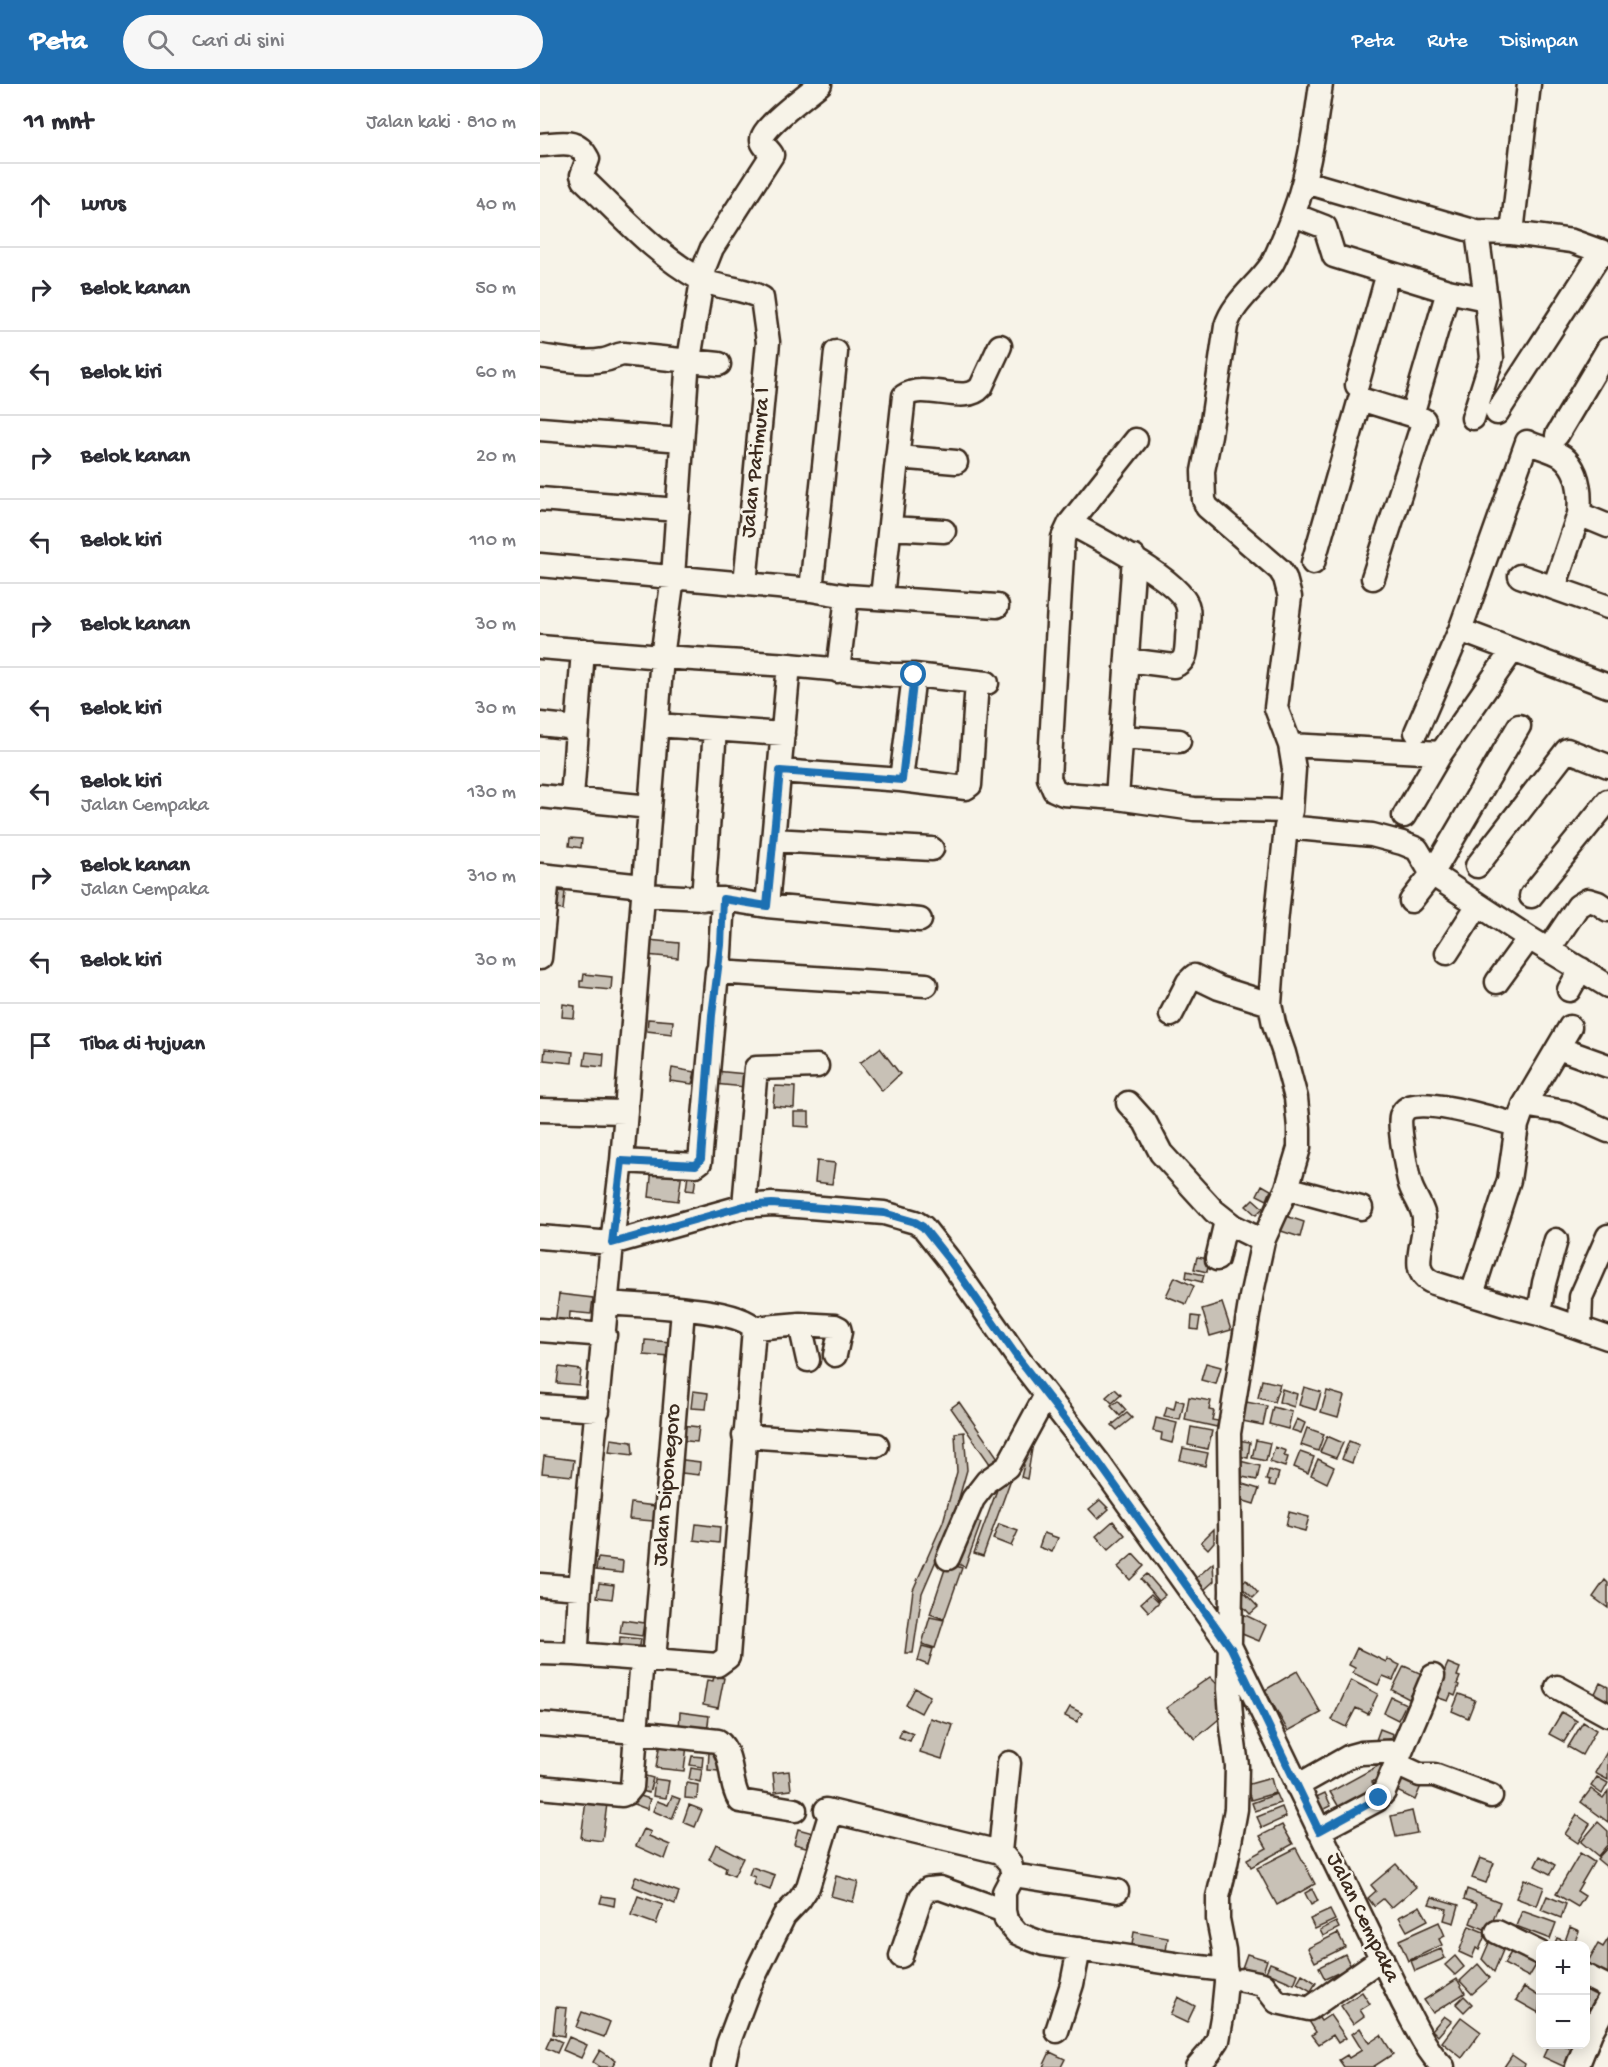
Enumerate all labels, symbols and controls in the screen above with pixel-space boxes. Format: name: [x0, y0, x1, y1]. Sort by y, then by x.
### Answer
search box: [123, 15, 543, 69]
text: Peta: [30, 26, 87, 59]
icon: search: [144, 26, 177, 59]
text: Cari di sini: [192, 29, 285, 55]
text: Peta: [1352, 30, 1394, 55]
text: Rute: [1427, 30, 1468, 55]
text: Disimpan: [1501, 30, 1578, 55]
text: 11 mnt: [24, 108, 93, 139]
text: Jalan kaki · 810 m: [366, 112, 516, 135]
icon: ahead: [24, 189, 57, 222]
text: Lurus: [81, 192, 126, 218]
text: 40 m: [476, 194, 516, 217]
icon: right: [24, 273, 57, 306]
text: Belok kanan: [81, 276, 190, 302]
text: 50 m: [475, 278, 516, 301]
icon: left: [24, 357, 57, 390]
text: Belok kiri: [81, 360, 162, 386]
text: 60 m: [476, 362, 516, 385]
street label: Jalan Patimura l: [736, 387, 778, 539]
icon: right: [24, 441, 57, 474]
text: Belok kanan: [81, 444, 190, 470]
text: 20 m: [476, 446, 516, 469]
icon: left: [24, 525, 57, 558]
text: Belok kiri: [81, 528, 162, 554]
text: 110 m: [470, 530, 516, 553]
icon: right: [24, 609, 57, 642]
text: Belok kanan: [81, 612, 190, 638]
text: 30 m: [475, 614, 516, 637]
route start: [900, 661, 926, 687]
icon: left: [24, 693, 57, 726]
text: Belok kiri: [81, 696, 162, 722]
text: 30 m: [475, 698, 516, 721]
text: Belok kiri: [81, 769, 162, 795]
icon: left: [24, 777, 57, 810]
text: 130 m: [467, 782, 516, 805]
text: Jalan Cempaka: [81, 795, 209, 818]
text: Belok kanan: [81, 853, 190, 879]
icon: right: [24, 861, 57, 894]
text: 310 m: [467, 866, 516, 889]
text: Jalan Cempaka: [81, 879, 209, 902]
icon: left: [24, 945, 57, 978]
text: Belok kiri: [81, 948, 162, 974]
text: 30 m: [475, 950, 516, 973]
icon: arrive: [24, 1029, 57, 1062]
text: Tiba di tujuan: [81, 1032, 205, 1058]
street label: Jalan Diponegoro: [648, 1403, 688, 1567]
route end: [1365, 1784, 1391, 1810]
street label: Jalan Cempaka: [1320, 1849, 1405, 1988]
map controls: [1536, 1941, 1590, 2049]
button: +: [1536, 1941, 1590, 1995]
button: −: [1536, 1995, 1590, 2049]

